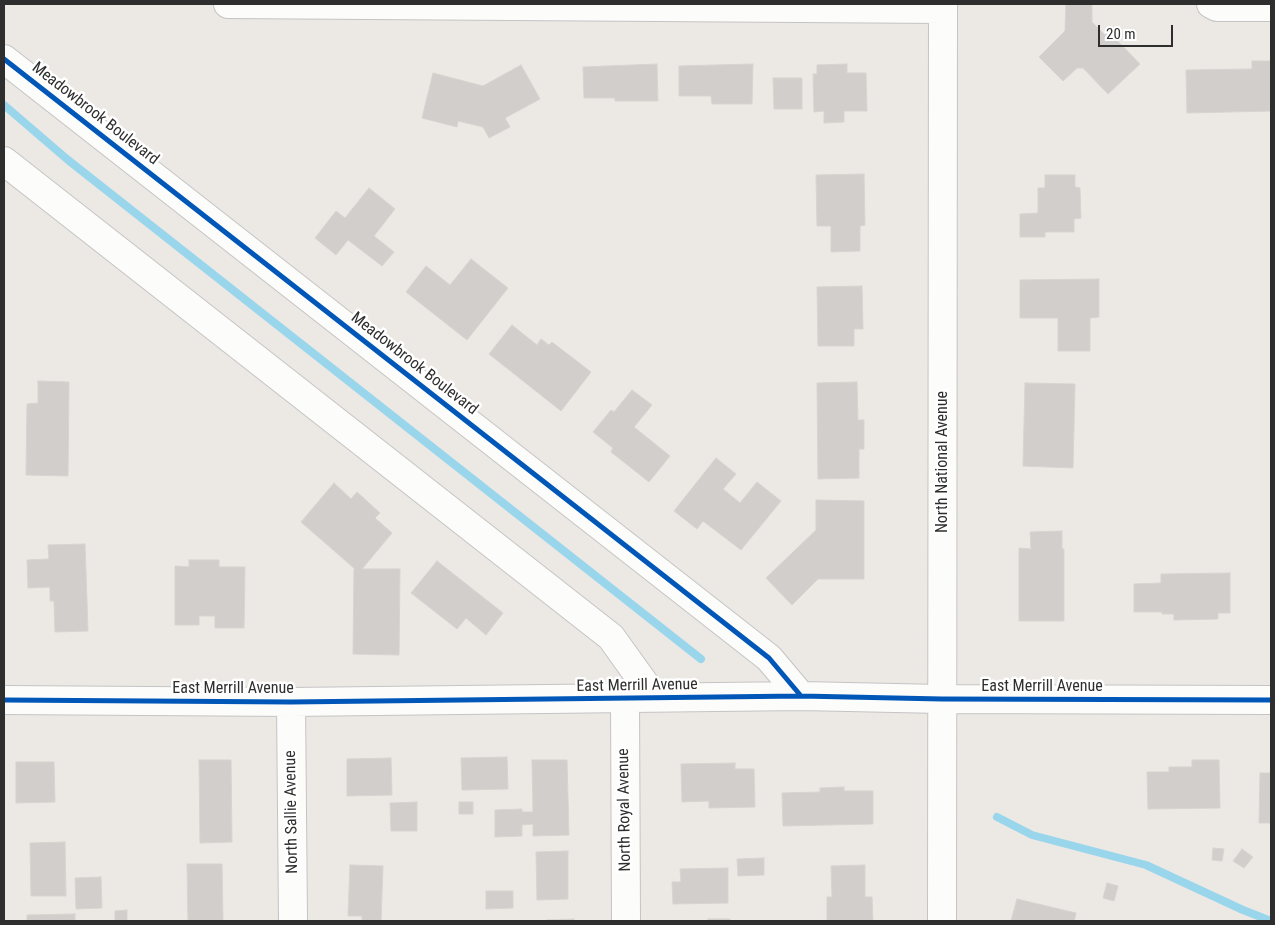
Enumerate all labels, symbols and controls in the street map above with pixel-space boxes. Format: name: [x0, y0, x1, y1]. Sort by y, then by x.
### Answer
scale bar: [1100, 15, 1175, 47]
text: 20 m: [1106, 25, 1136, 43]
street label: Meadowbrook Boulevard: [28, 58, 162, 170]
street label: Meadowbrook Boulevard: [347, 308, 481, 420]
street label: North National Avenue: [933, 391, 953, 533]
street label: East Merrill Avenue: [576, 675, 698, 697]
street label: East Merrill Avenue: [981, 677, 1103, 697]
street label: East Merrill Avenue: [172, 679, 294, 699]
street label: North Royal Avenue: [614, 748, 636, 872]
street label: North Sallie Avenue: [281, 750, 303, 874]

